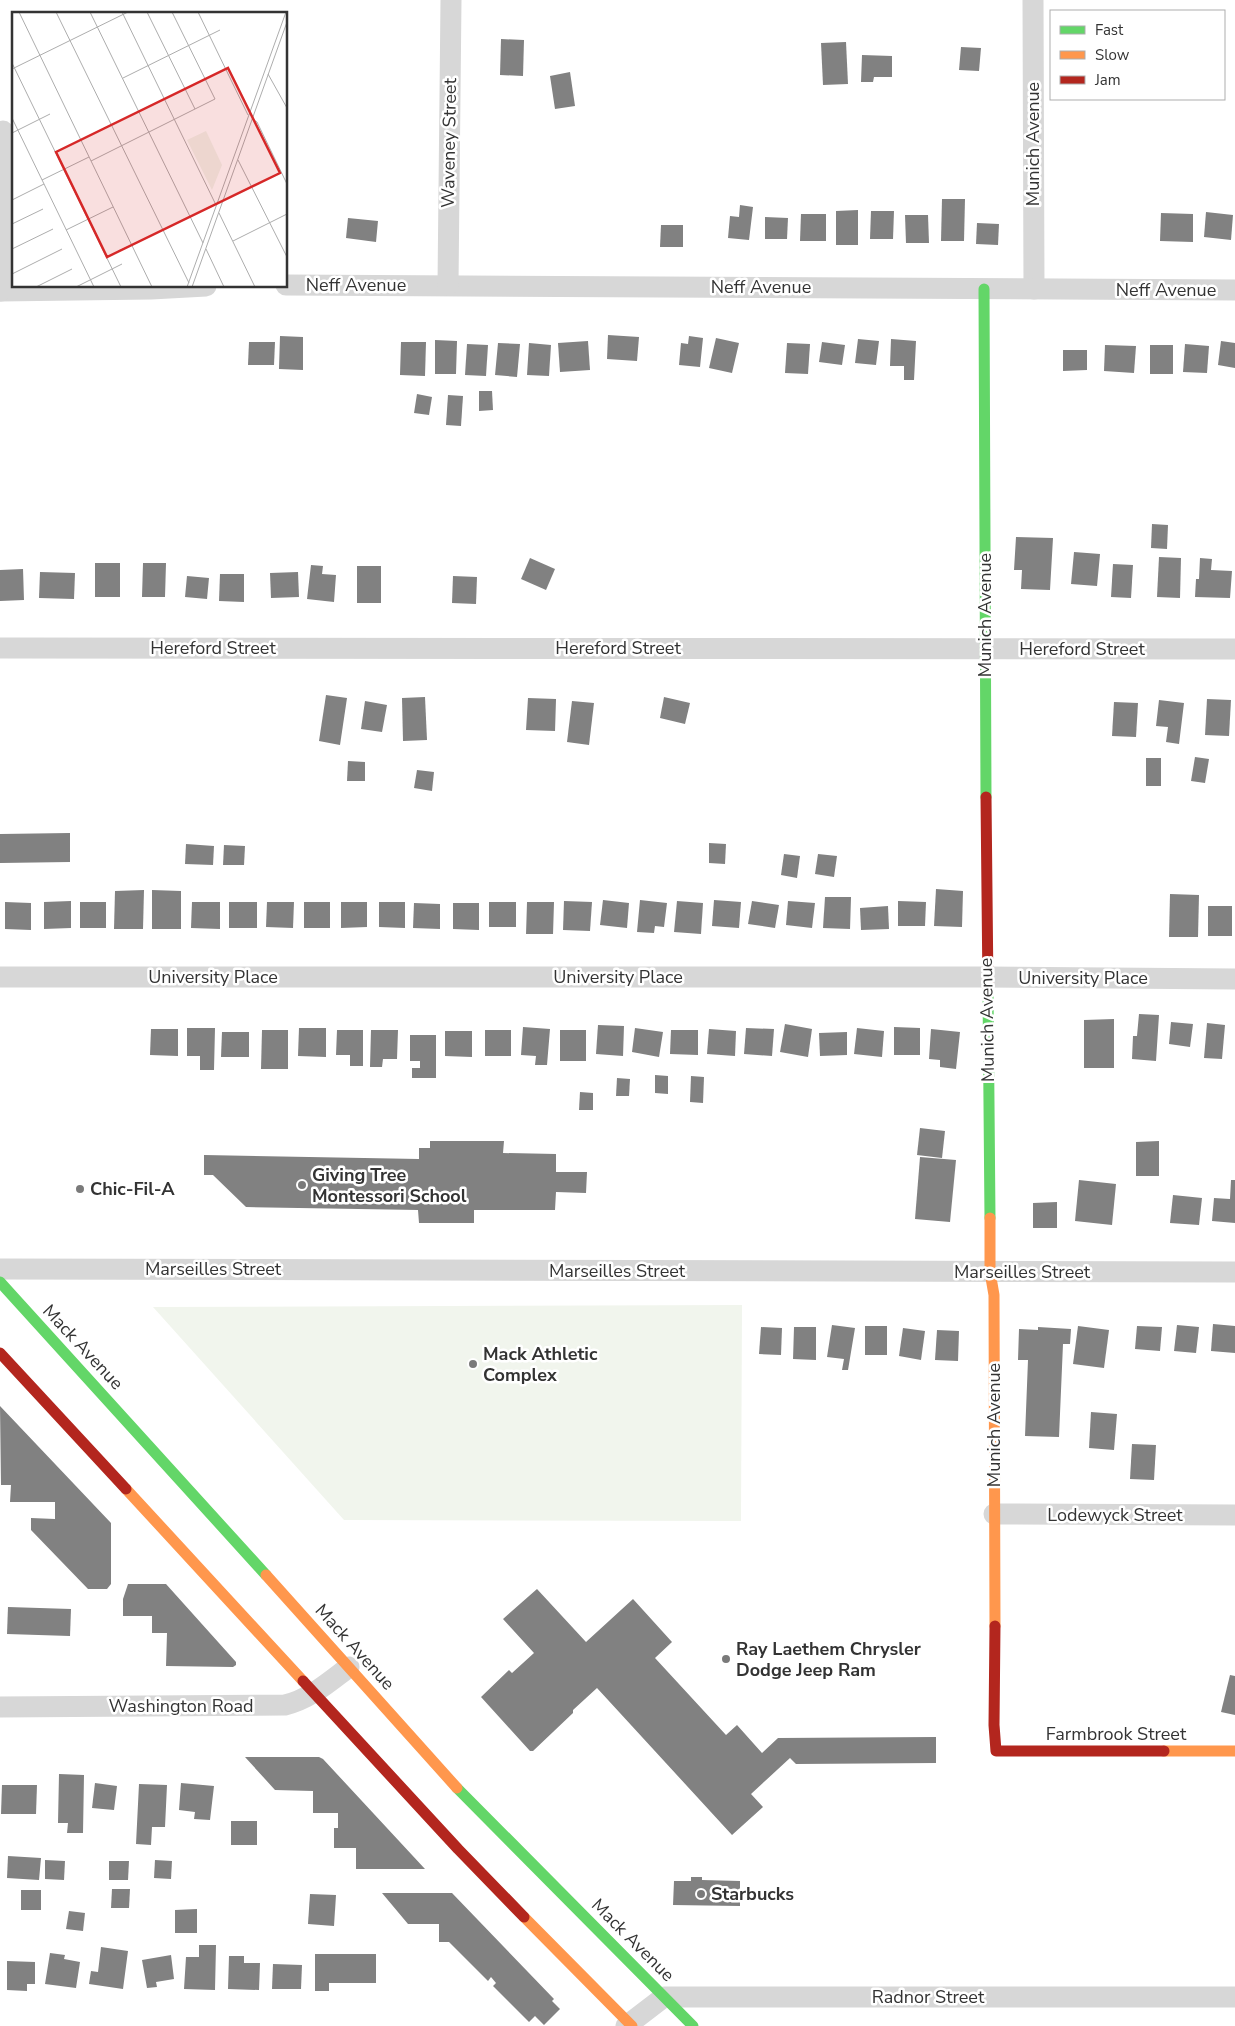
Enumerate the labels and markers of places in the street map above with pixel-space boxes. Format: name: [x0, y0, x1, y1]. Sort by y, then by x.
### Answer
place label: Giving Tree Montessori School: [312, 1163, 467, 1208]
place label: Chic-Fil-A: [90, 1177, 175, 1201]
marker: Giving Tree Montessori School: [296, 1179, 308, 1191]
marker: Chic-Fil-A: [74, 1183, 86, 1195]
place label: Mack Athletic Complex: [483, 1342, 598, 1387]
marker: Mack Athletic Complex: [467, 1358, 479, 1370]
place label: Ray Laethem Chrysler Dodge Jeep Ram: [736, 1637, 921, 1682]
marker: Ray Laethem Chrysler Dodge Jeep Ram: [720, 1653, 732, 1665]
place label: Starbucks: [711, 1882, 794, 1906]
marker: Starbucks: [695, 1888, 707, 1900]

